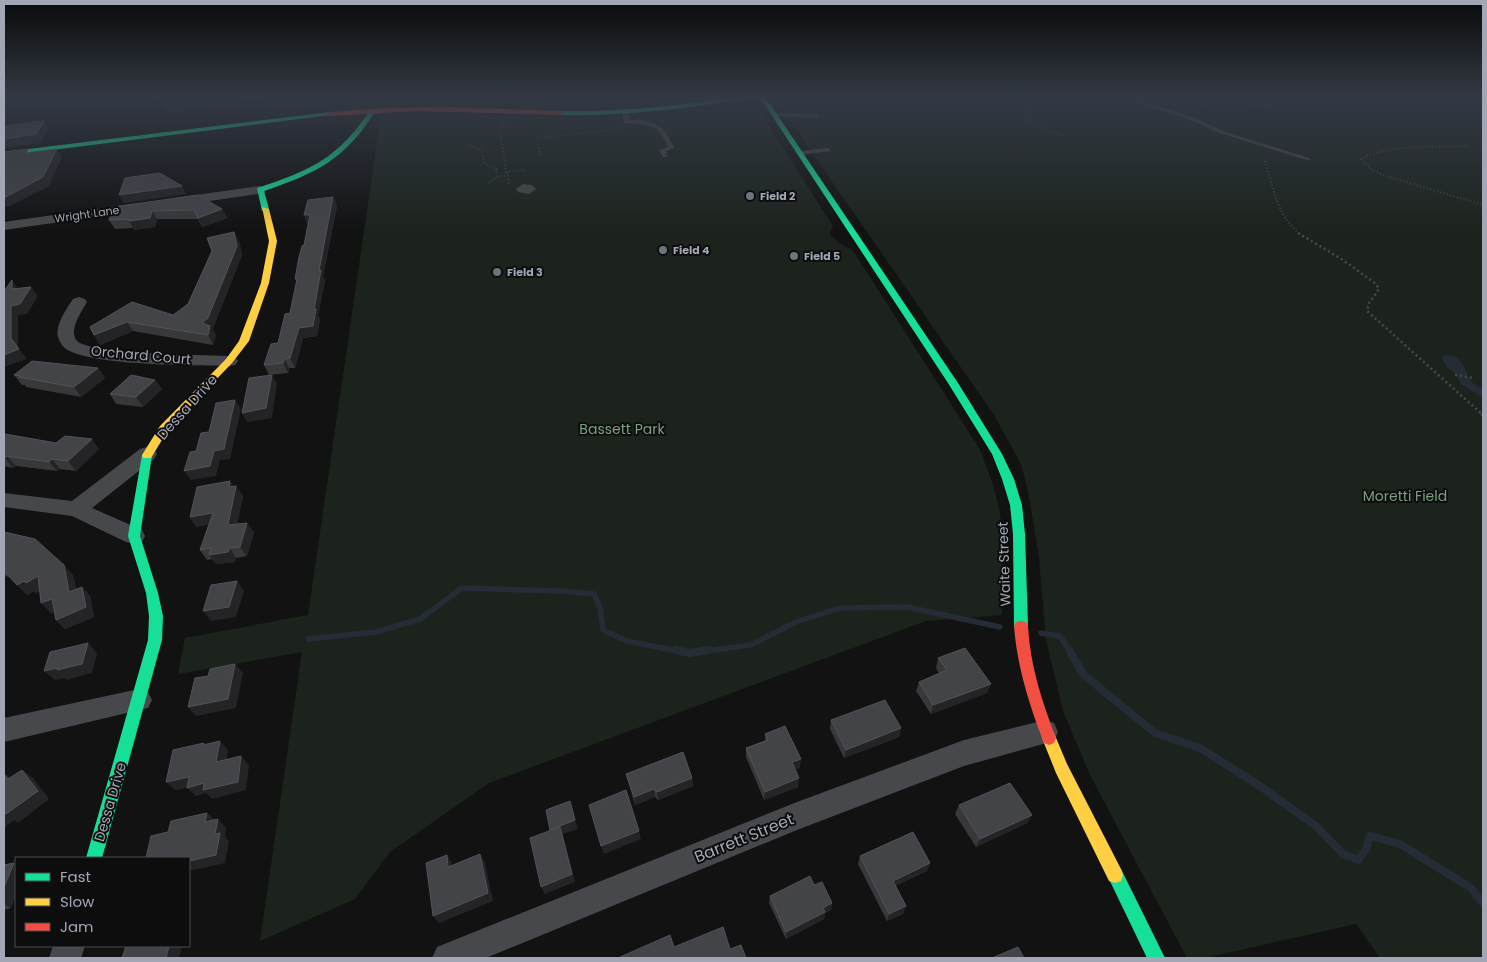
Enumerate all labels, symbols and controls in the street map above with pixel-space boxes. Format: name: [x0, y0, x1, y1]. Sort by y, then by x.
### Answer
place label: Field 2: [760, 188, 795, 204]
marker: Field 2: [744, 190, 756, 202]
street label: Wright Lane: [54, 202, 120, 226]
place label: Field 4: [673, 242, 710, 258]
marker: Field 4: [657, 244, 669, 256]
place label: Field 5: [804, 248, 840, 264]
marker: Field 5: [788, 250, 800, 262]
place label: Field 3: [507, 264, 543, 280]
marker: Field 3: [491, 266, 503, 278]
street label: Orchard Court: [90, 341, 192, 369]
street label: Dessa Drive: [152, 370, 222, 444]
park label: Bassett Park: [579, 419, 665, 439]
park label: Moretti Field: [1363, 486, 1447, 506]
street label: Waite Street: [993, 521, 1015, 607]
street label: Dessa Drive: [89, 760, 131, 844]
street label: Barrett Street: [691, 808, 797, 868]
legend: [15, 857, 190, 947]
text: Fast: [60, 866, 91, 887]
text: Slow: [60, 891, 95, 912]
text: Jam: [60, 916, 94, 937]

